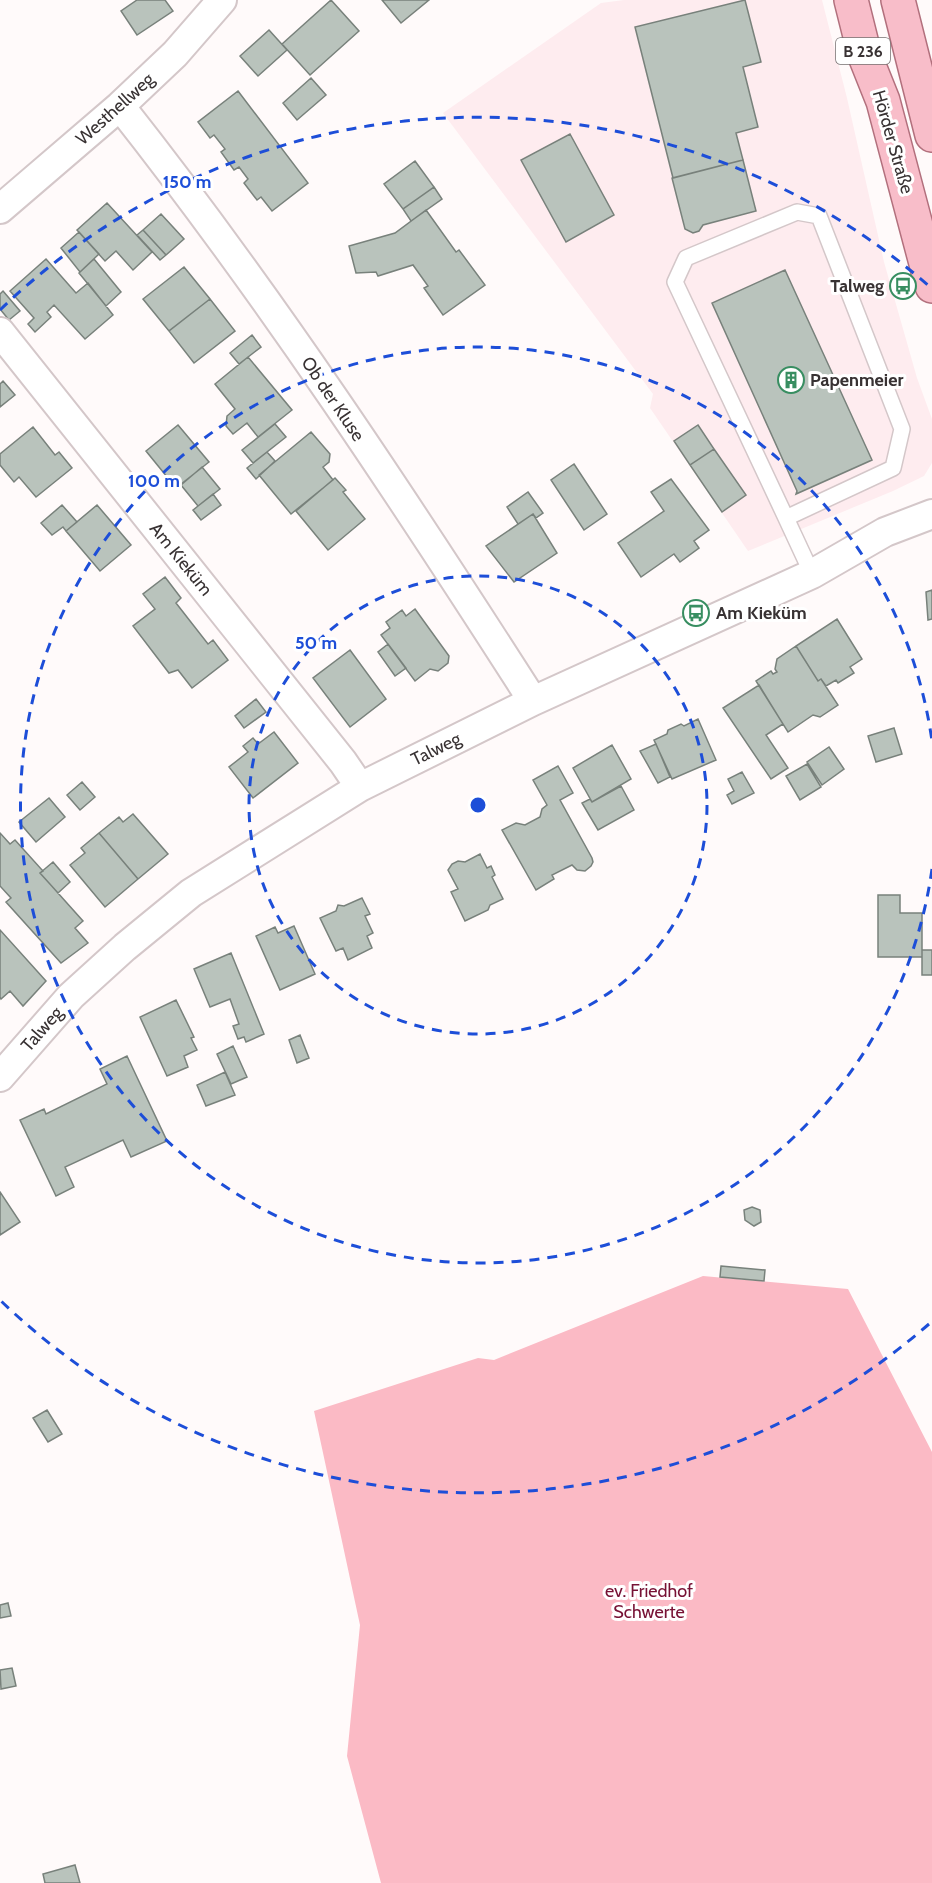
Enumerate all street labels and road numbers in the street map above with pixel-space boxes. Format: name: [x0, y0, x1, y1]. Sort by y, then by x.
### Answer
road number: B 236: [836, 38, 890, 64]
street label: Westhellweg: [71, 67, 159, 150]
street label: Hörder Straße: [868, 88, 918, 196]
street label: Ob der Kluse: [297, 353, 369, 445]
street label: Am Kieküm: [145, 518, 217, 600]
street label: Talweg: [408, 727, 465, 770]
street label: Talweg: [16, 1001, 68, 1056]

